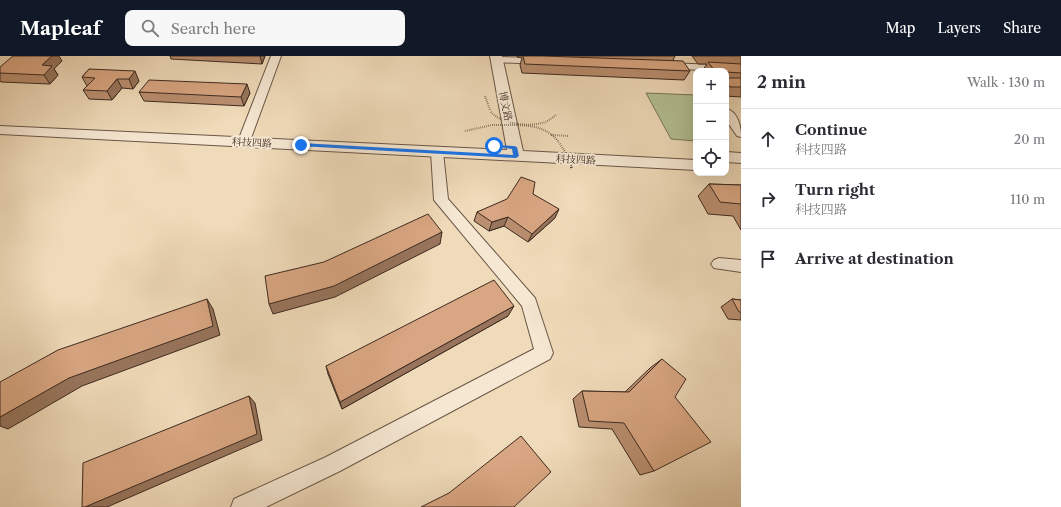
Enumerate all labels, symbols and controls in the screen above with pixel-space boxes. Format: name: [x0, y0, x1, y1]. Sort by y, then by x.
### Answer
search box: [125, 10, 405, 46]
text: Mapleaf: [20, 17, 101, 40]
icon: search: [139, 17, 161, 39]
text: Search here: [171, 19, 256, 38]
text: Map: [885, 19, 915, 37]
text: Layers: [937, 19, 981, 37]
text: Share: [1003, 19, 1041, 37]
map controls: [693, 68, 729, 176]
button: +: [693, 68, 729, 104]
text: 2 min: [757, 72, 806, 92]
text: Walk · 130 m: [967, 74, 1045, 90]
street label: 博文路: [496, 90, 515, 122]
button: −: [693, 104, 729, 140]
text: Continue: [795, 120, 867, 139]
icon: ahead: [757, 128, 779, 150]
text: 20 m: [1014, 131, 1045, 147]
street label: 科技四路: [232, 135, 272, 150]
route end: [292, 136, 310, 154]
route start: [485, 137, 503, 155]
button: locate: [693, 140, 729, 176]
text: 科技四路: [795, 141, 847, 157]
street label: 科技四路: [556, 152, 596, 167]
text: Turn right: [795, 180, 875, 199]
icon: right: [757, 188, 779, 210]
text: 110 m: [1010, 191, 1045, 207]
text: 科技四路: [795, 201, 847, 217]
icon: arrive: [757, 248, 779, 270]
text: Arrive at destination: [795, 249, 954, 268]

